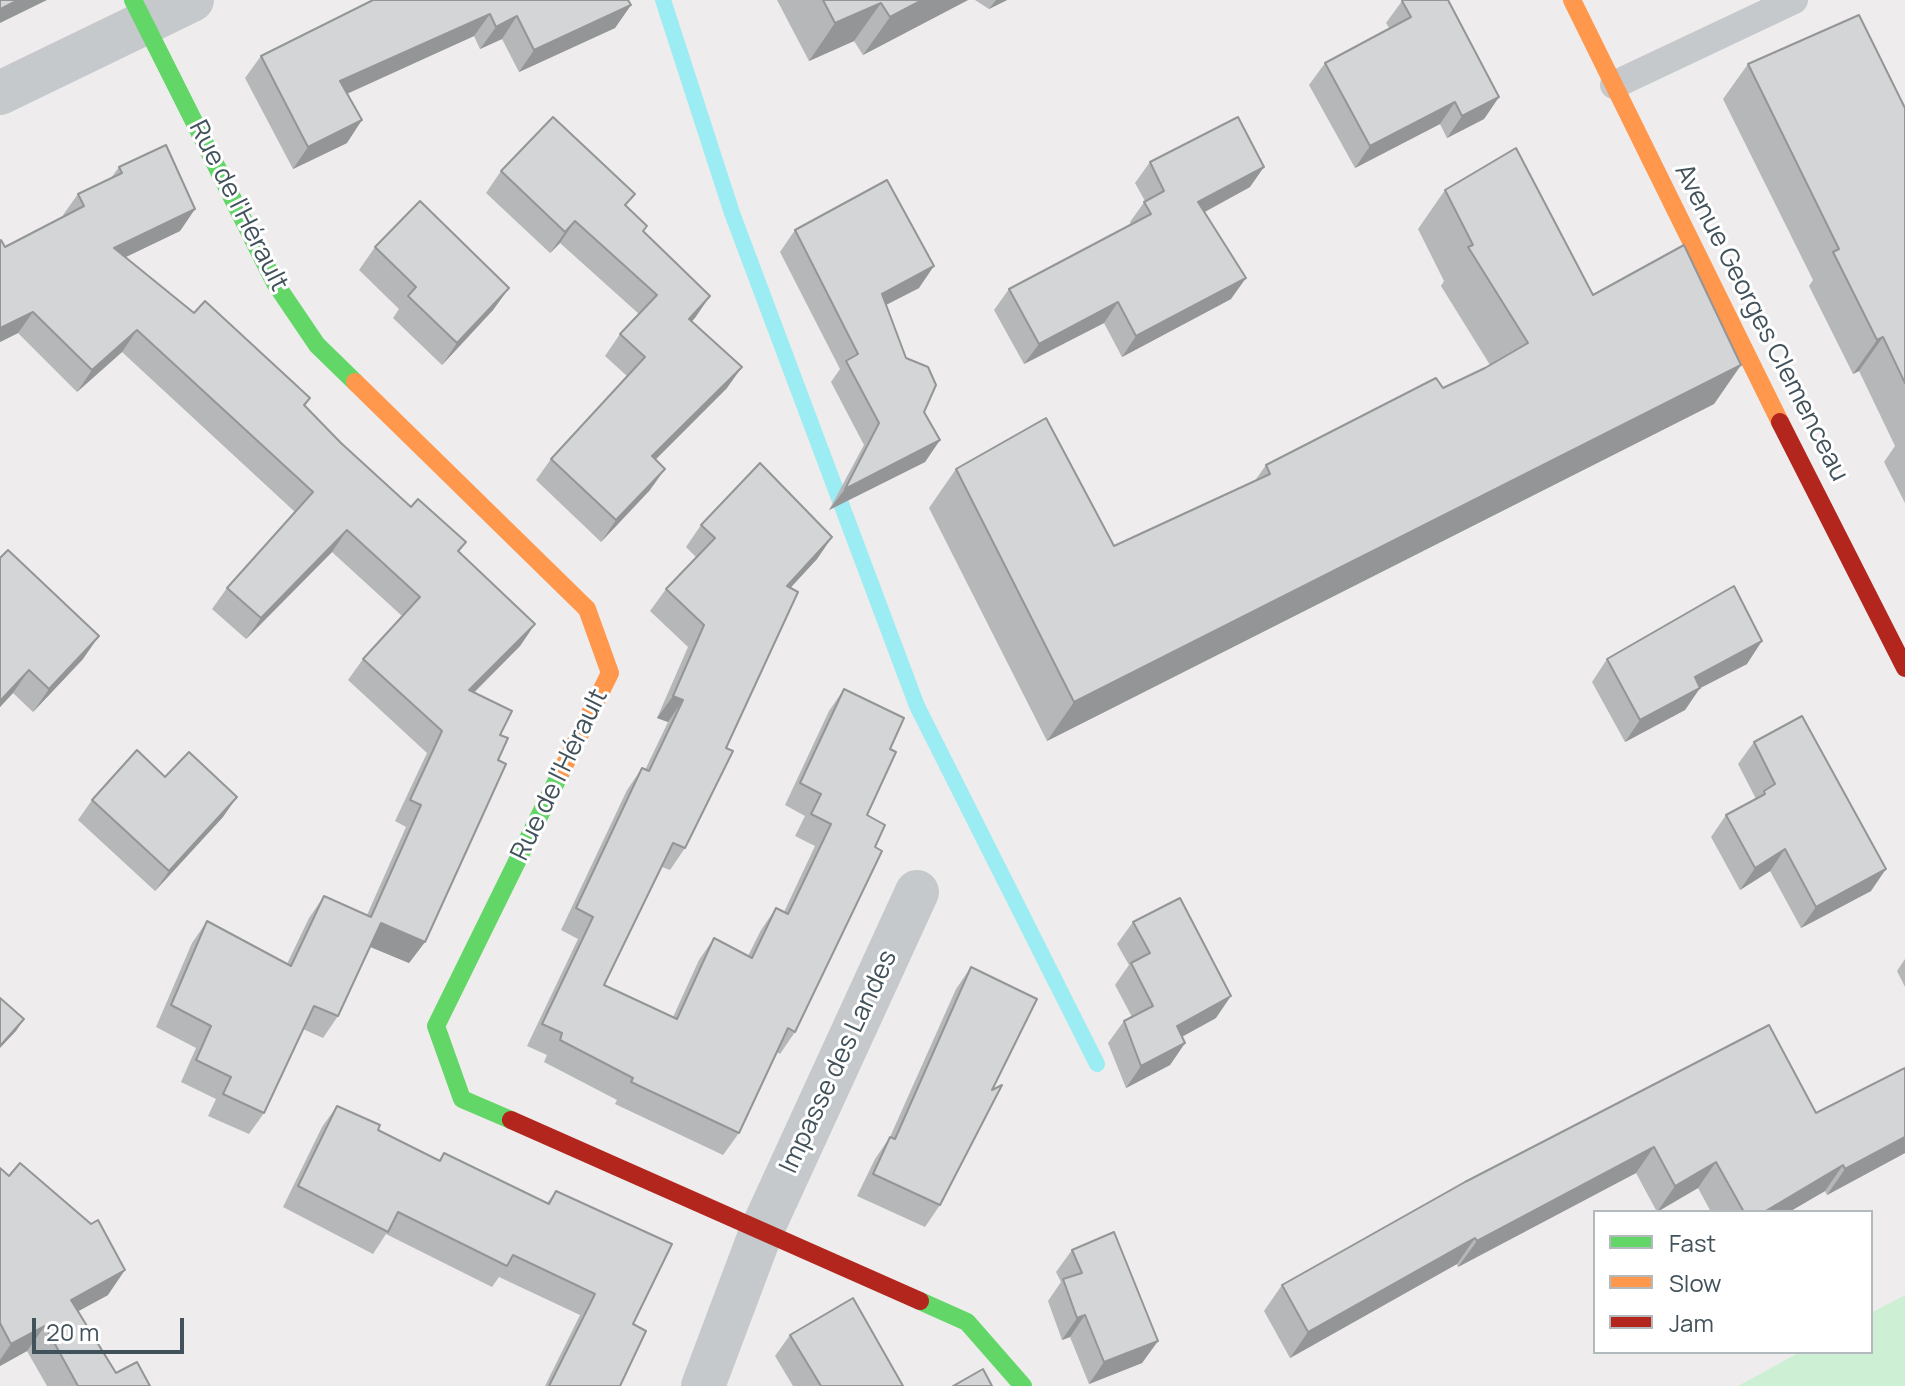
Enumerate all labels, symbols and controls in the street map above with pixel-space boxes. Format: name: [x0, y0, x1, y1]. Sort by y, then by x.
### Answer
street label: Rue de l'Hérault: [182, 116, 294, 296]
street label: Avenue Georges Clemenceau: [1667, 159, 1855, 487]
street label: Rue de l'Hérault: [505, 684, 615, 866]
street label: Impasse des Landes: [774, 946, 904, 1178]
legend: [1593, 1210, 1873, 1354]
text: Fast: [1669, 1226, 1716, 1259]
text: Slow: [1669, 1266, 1722, 1299]
scale bar: [36, 1302, 188, 1352]
text: Jam: [1669, 1306, 1714, 1339]
text: 20 m: [46, 1315, 99, 1348]

